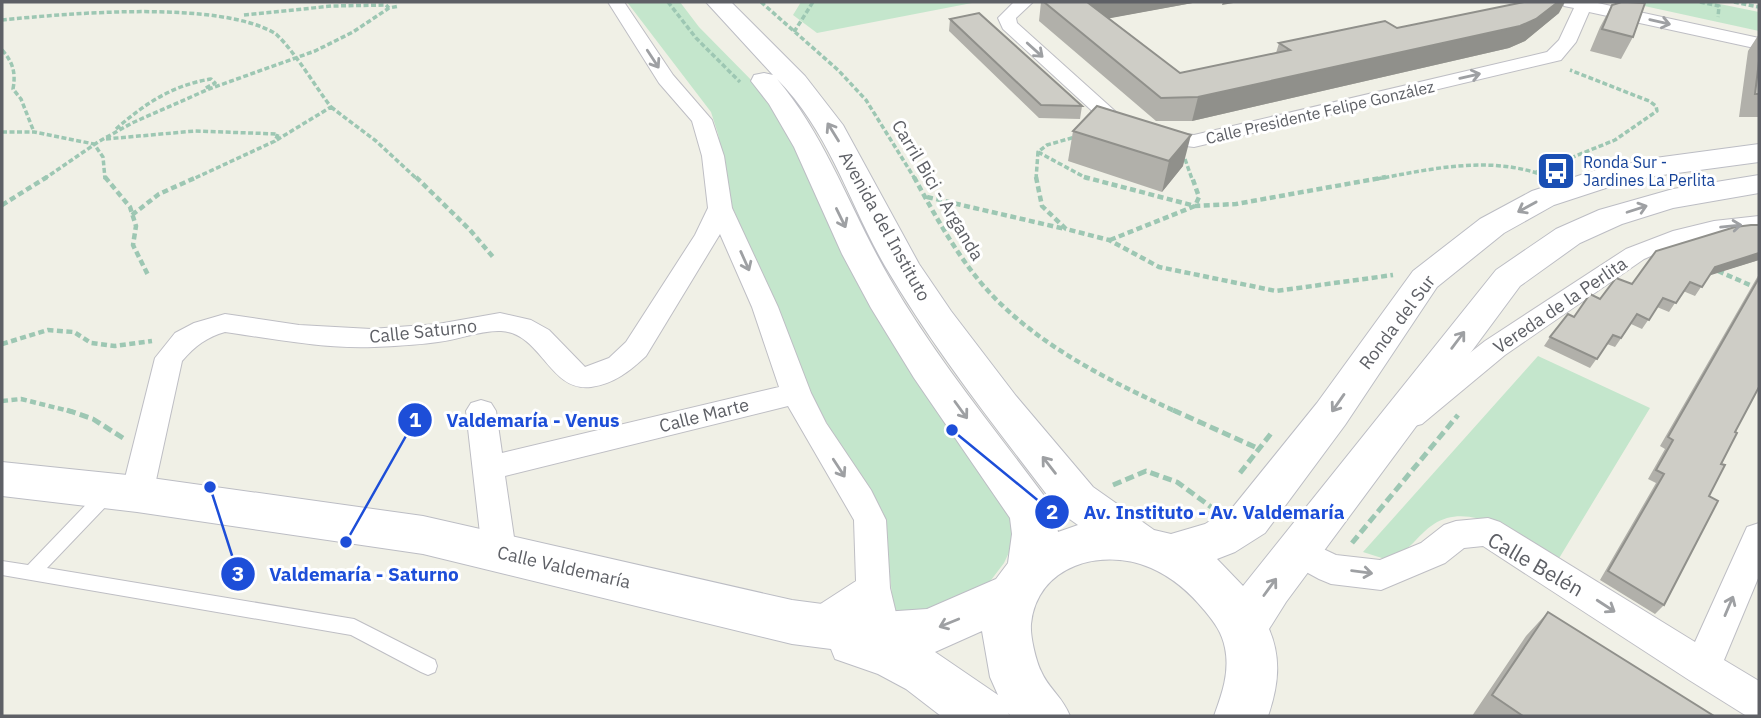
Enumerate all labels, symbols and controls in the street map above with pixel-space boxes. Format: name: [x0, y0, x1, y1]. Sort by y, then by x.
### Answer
one-way arrow: [1648, 16, 1671, 29]
one-way arrow: [1026, 42, 1043, 59]
one-way arrow: [646, 49, 661, 68]
one-way arrow: [1458, 69, 1481, 83]
street label: Calle Presidente Felipe González: [1204, 76, 1436, 148]
street label: Carril Bici - Arganda: [887, 115, 989, 265]
one-way arrow: [825, 123, 840, 142]
street label: Avenida del Instituto: [834, 147, 936, 305]
bus stop icon: Ronda Sur - Jardines La Perlita: [1535, 150, 1577, 192]
place label: Ronda Sur - Jardines La Perlita: [1583, 152, 1716, 190]
one-way arrow: [1517, 201, 1538, 214]
one-way arrow: [1626, 202, 1648, 214]
one-way arrow: [834, 207, 848, 228]
one-way arrow: [1719, 219, 1742, 232]
one-way arrow: [739, 250, 752, 271]
street label: Vereda de la Perlita: [1489, 251, 1632, 358]
street label: Ronda del Sur: [1354, 270, 1440, 374]
street label: Calle Saturno: [368, 314, 478, 348]
one-way arrow: [1451, 331, 1465, 350]
street label: Calle Marte: [657, 393, 751, 437]
one-way arrow: [1331, 393, 1345, 412]
callout: Valdemaría - Venus: [397, 400, 634, 440]
one-way arrow: [953, 400, 968, 419]
text: 1: [409, 405, 422, 433]
text: Valdemaría - Venus: [446, 408, 620, 432]
one-way arrow: [832, 457, 846, 477]
one-way arrow: [1042, 457, 1057, 475]
callout: Av. Instituto - Av. Valdemaría: [1035, 492, 1359, 532]
text: 2: [1046, 497, 1058, 525]
text: Av. Instituto - Av. Valdemaría: [1083, 500, 1345, 524]
street label: Calle Belén: [1483, 525, 1589, 603]
street label: Calle Valdemaría: [495, 541, 633, 594]
callout: Valdemaría - Saturno: [220, 554, 473, 594]
text: 3: [232, 559, 244, 587]
text: Valdemaría - Saturno: [269, 562, 459, 586]
one-way arrow: [1350, 566, 1373, 579]
one-way arrow: [1262, 578, 1277, 597]
one-way arrow: [1723, 596, 1736, 617]
one-way arrow: [1595, 599, 1615, 613]
one-way arrow: [939, 618, 961, 631]

